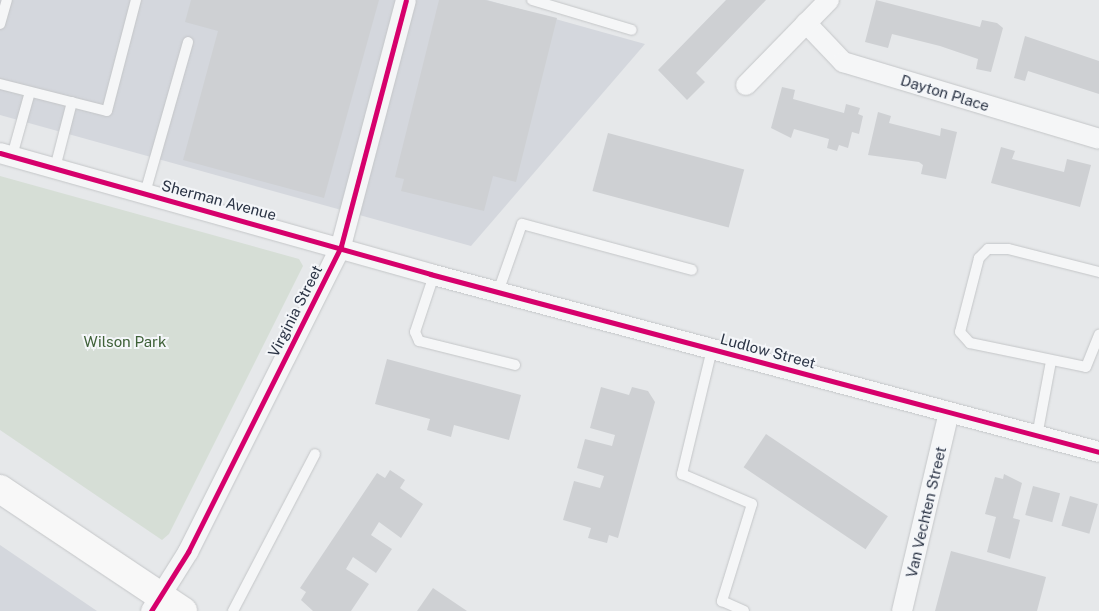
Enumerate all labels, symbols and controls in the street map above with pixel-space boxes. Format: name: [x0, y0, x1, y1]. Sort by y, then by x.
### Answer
street label: Dayton Place: [898, 71, 992, 115]
street label: Sherman Avenue: [160, 176, 278, 224]
street label: Virginia Street: [264, 262, 326, 360]
street label: Ludlow Street: [718, 330, 818, 372]
park label: Wilson Park: [84, 333, 166, 351]
street label: Van Vechten Street: [902, 444, 950, 580]

